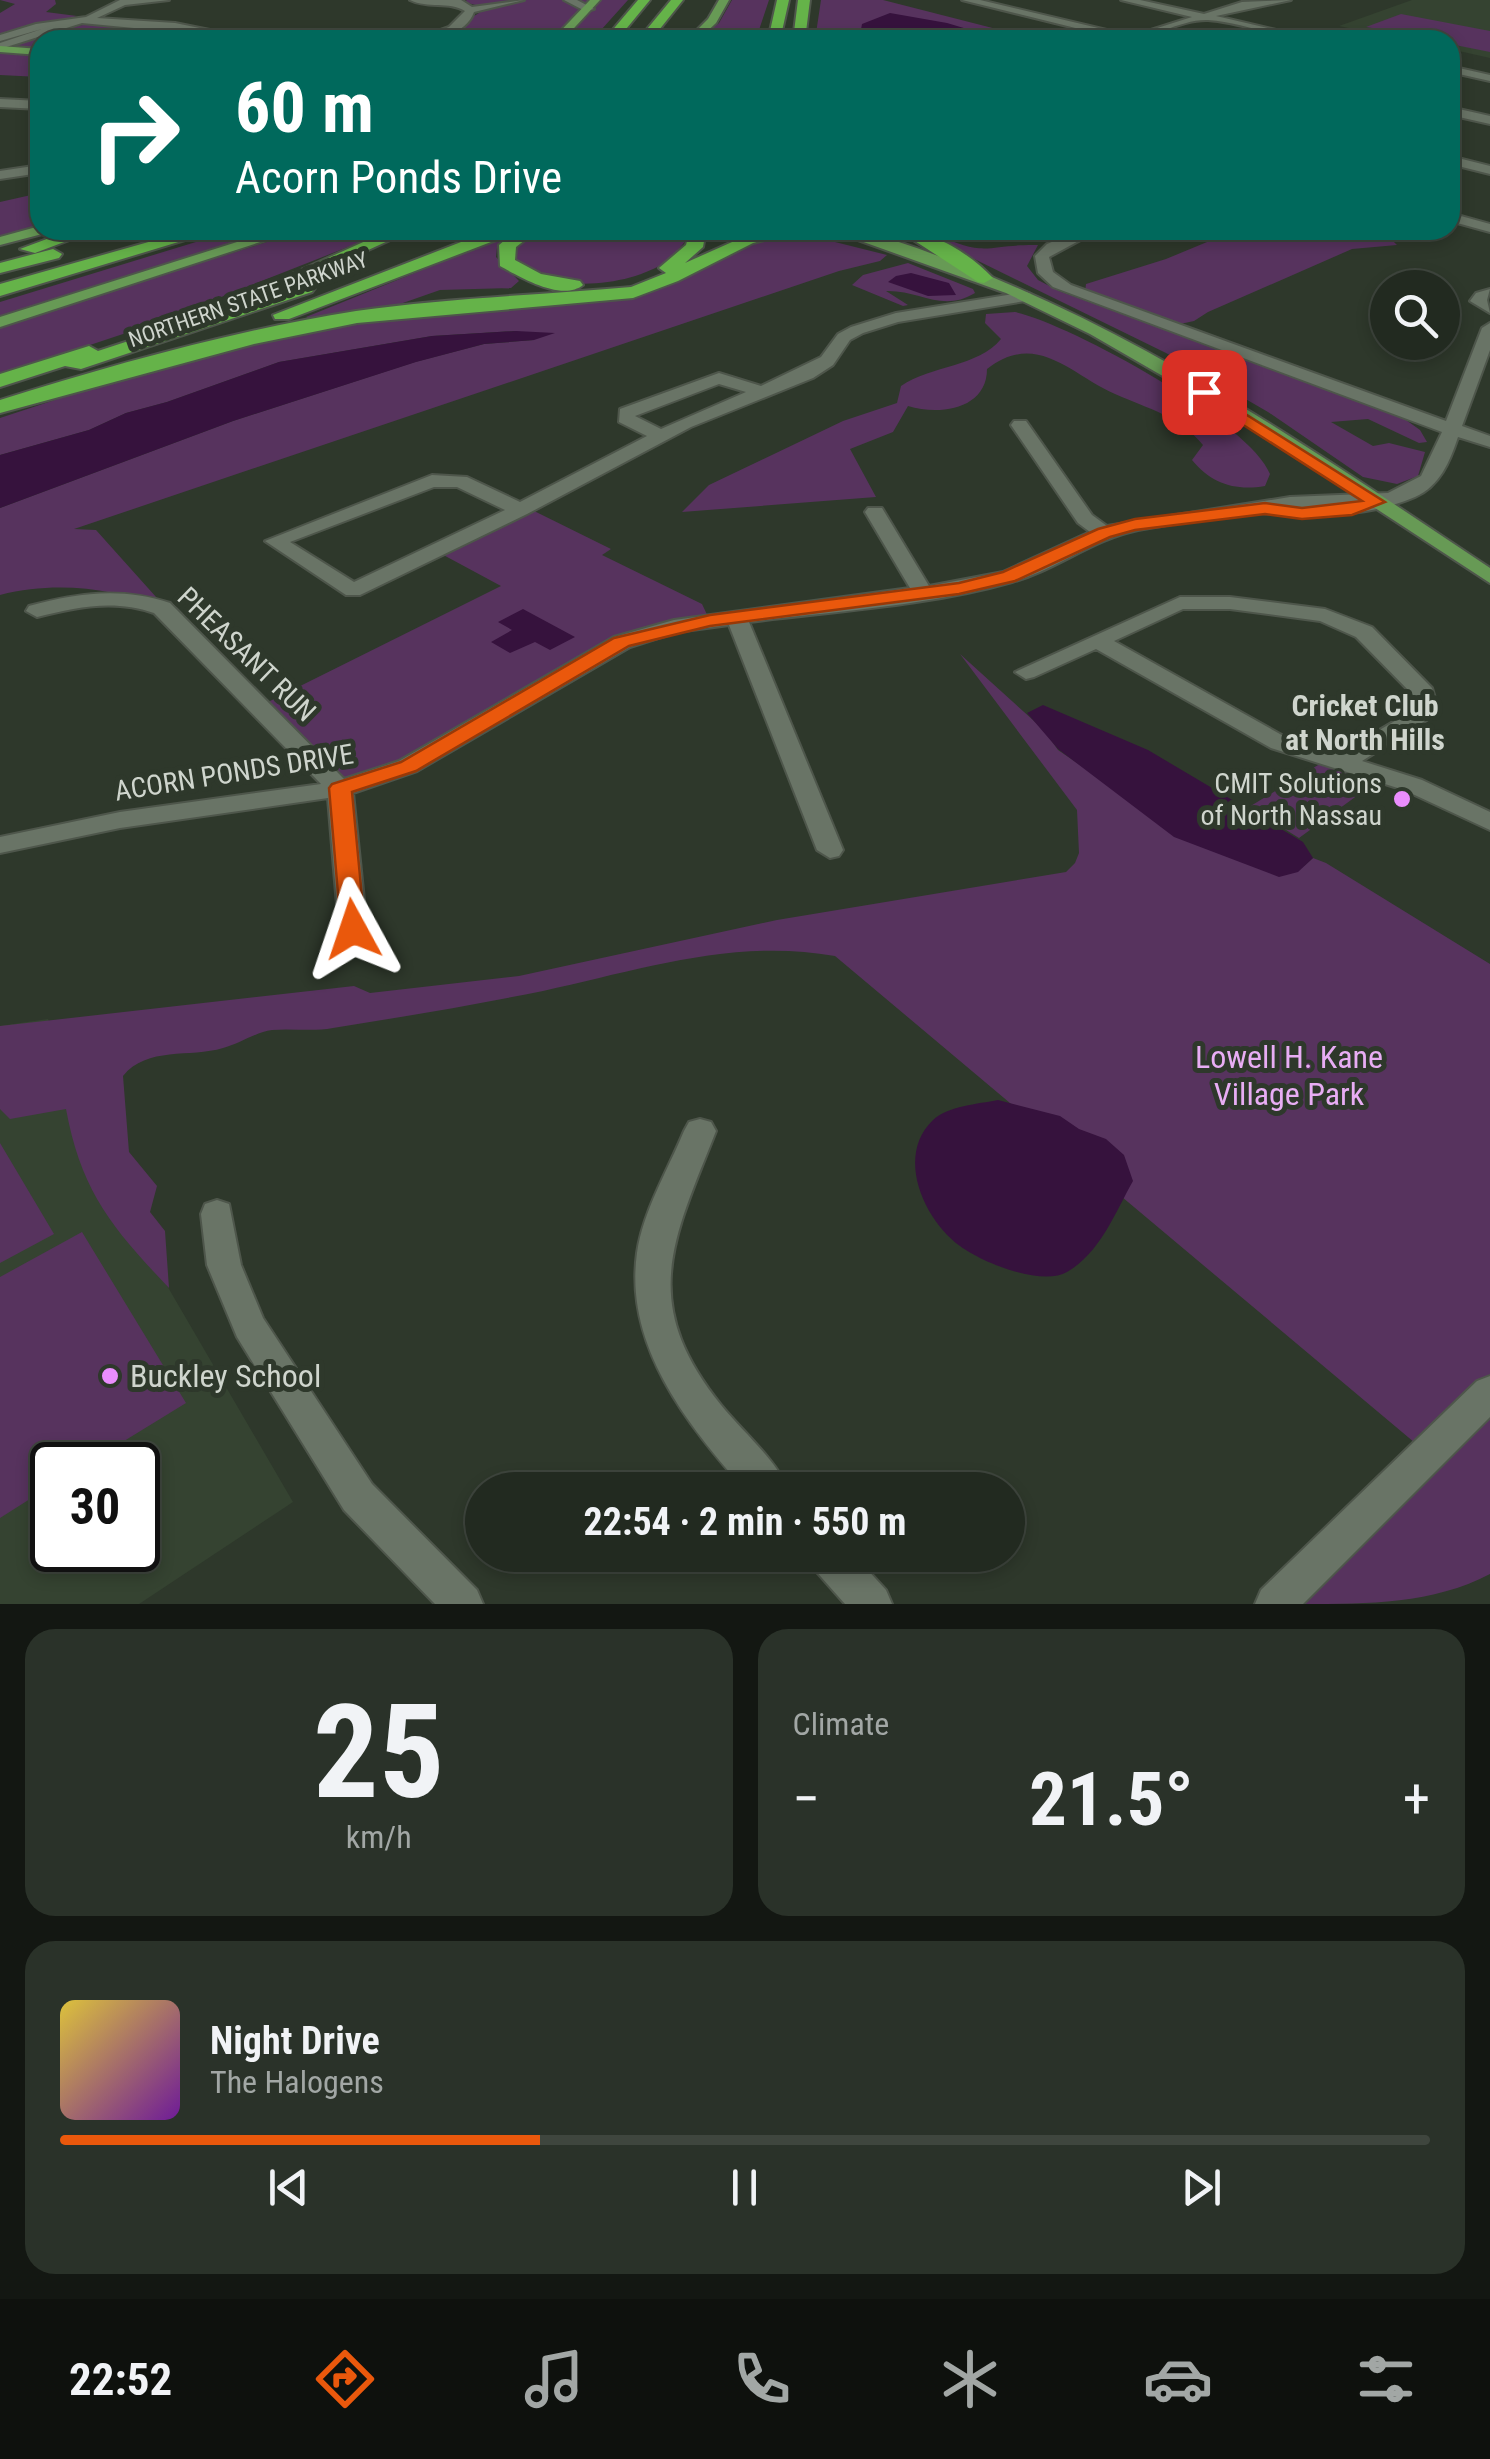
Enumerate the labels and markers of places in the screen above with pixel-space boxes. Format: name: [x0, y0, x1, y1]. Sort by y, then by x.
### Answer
pin: [1162, 350, 1247, 435]
place label: CMIT Solutions of North Nassau: [1201, 767, 1382, 832]
marker: CMIT Solutions of North Nassau: [1391, 788, 1413, 810]
place label: Buckley School: [130, 1357, 321, 1395]
marker: Buckley School: [99, 1365, 121, 1387]

